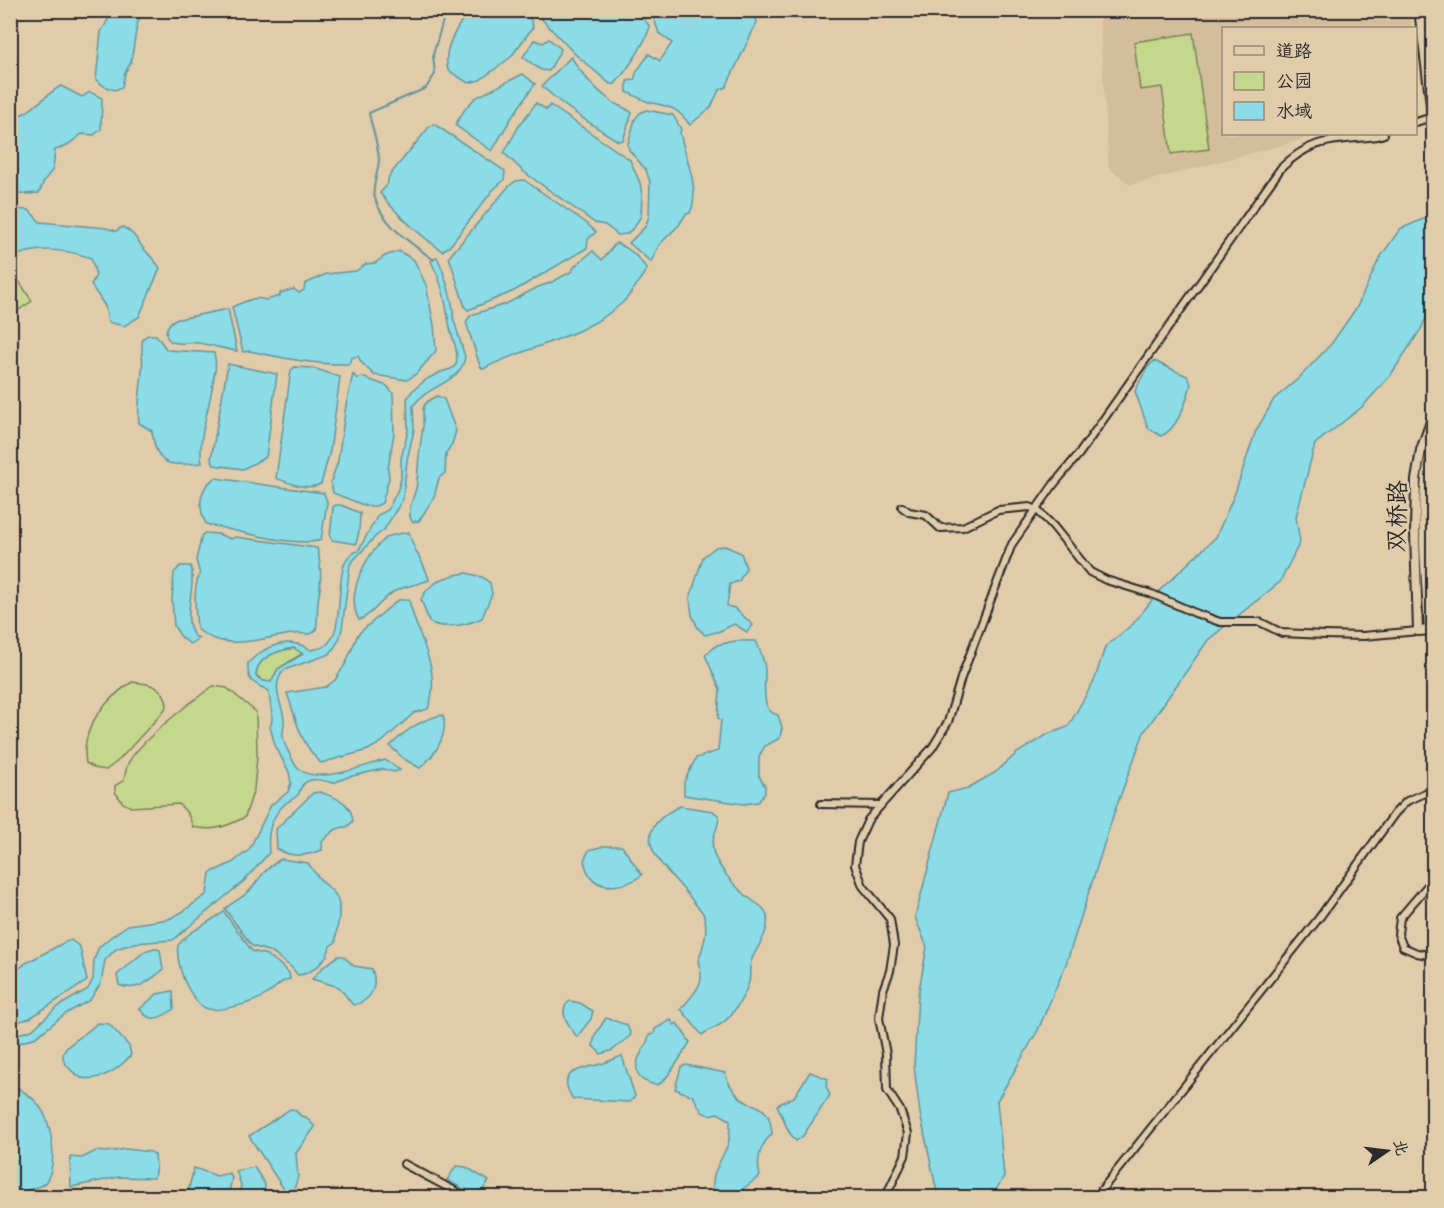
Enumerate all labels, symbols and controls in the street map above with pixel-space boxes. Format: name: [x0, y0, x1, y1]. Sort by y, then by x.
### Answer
legend: [1222, 27, 1417, 135]
text: 道路: [1276, 40, 1312, 64]
text: 公园: [1276, 70, 1312, 94]
text: 水域: [1276, 100, 1312, 124]
street label: 双桥路: [1382, 480, 1415, 552]
north arrow: [1357, 1121, 1417, 1181]
text: 北: [1388, 1137, 1412, 1158]

